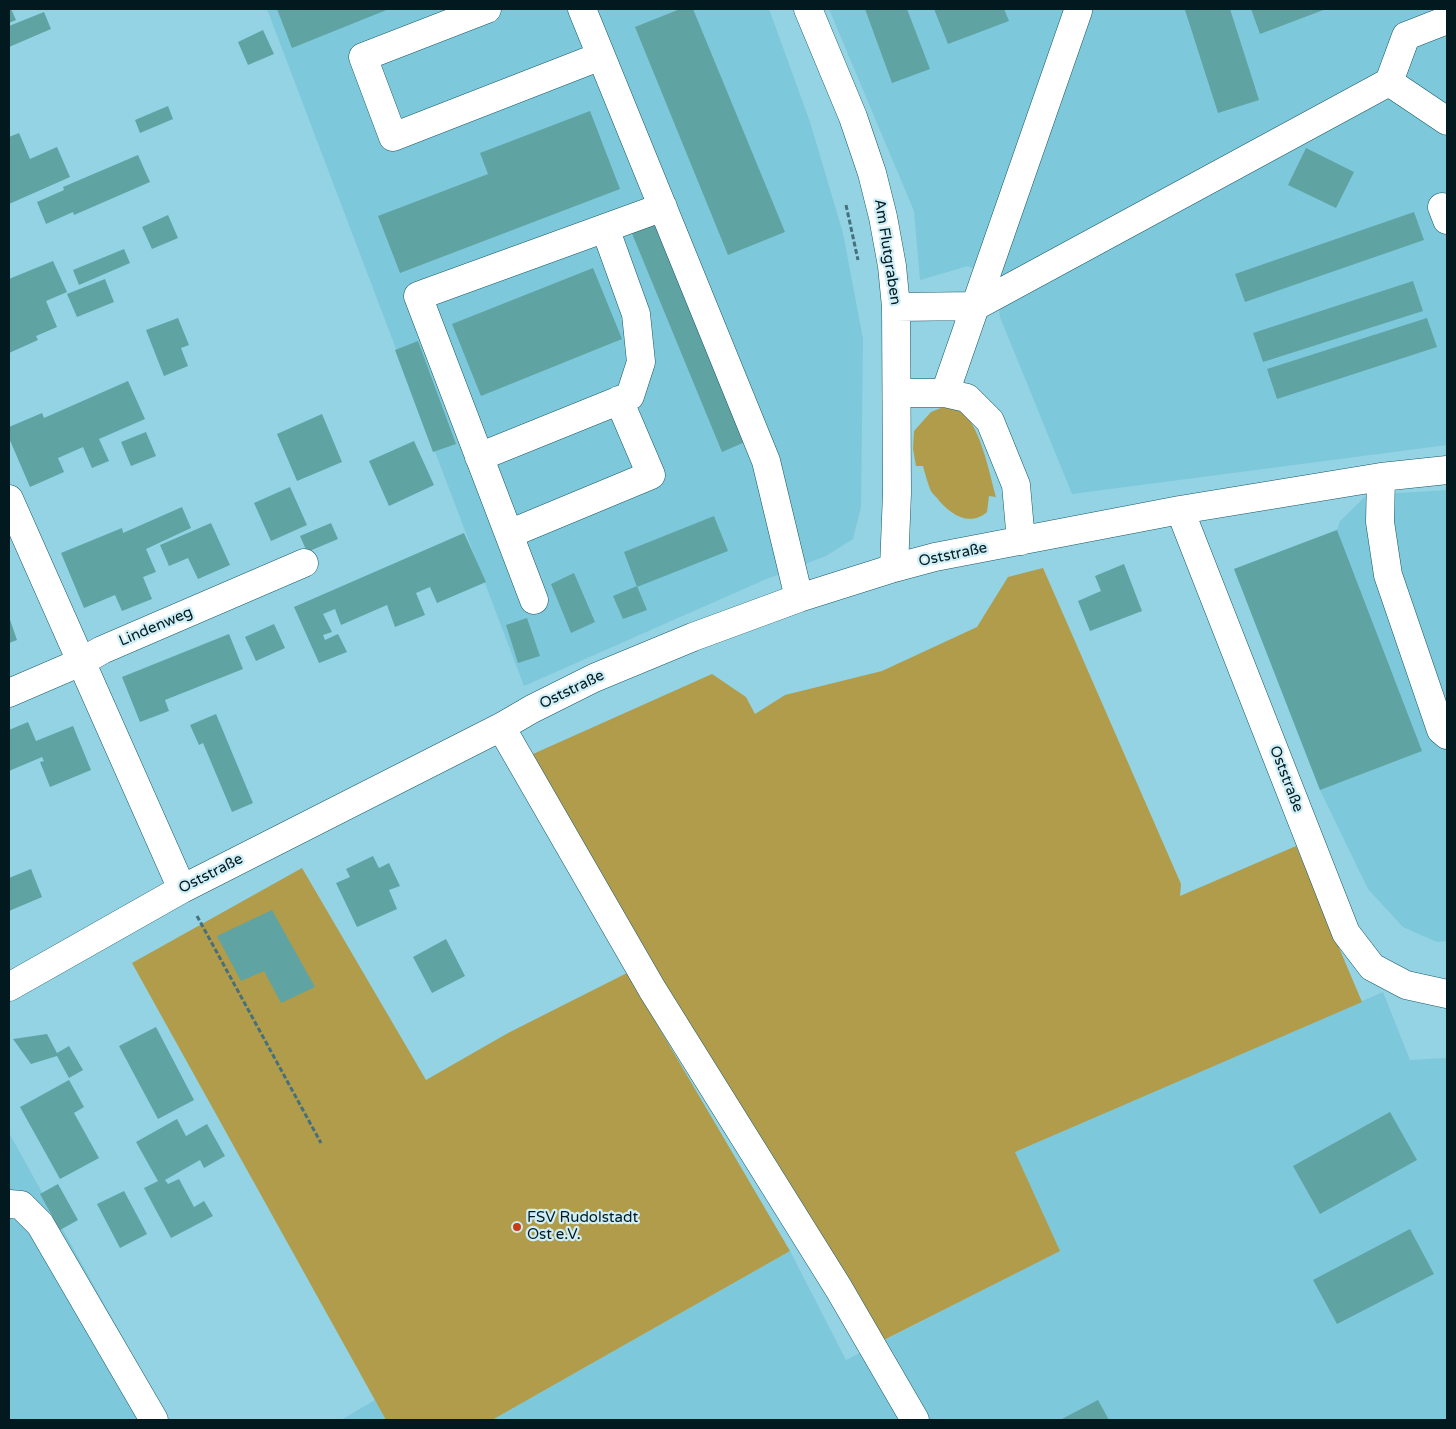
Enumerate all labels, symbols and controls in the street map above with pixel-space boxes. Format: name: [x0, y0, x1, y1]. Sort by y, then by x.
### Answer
street label: Am Flutgraben: [870, 198, 904, 306]
street label: Oststraße: [917, 539, 989, 571]
street label: Lindenweg: [116, 603, 196, 651]
street label: Oststraße: [537, 667, 607, 713]
street label: Oststraße: [1265, 743, 1307, 815]
street label: Oststraße: [176, 850, 246, 898]
place label: FSV Rudolstadt Ost e.V.: [527, 1209, 638, 1244]
marker: FSV Rudolstadt Ost e.V.: [511, 1221, 523, 1233]

